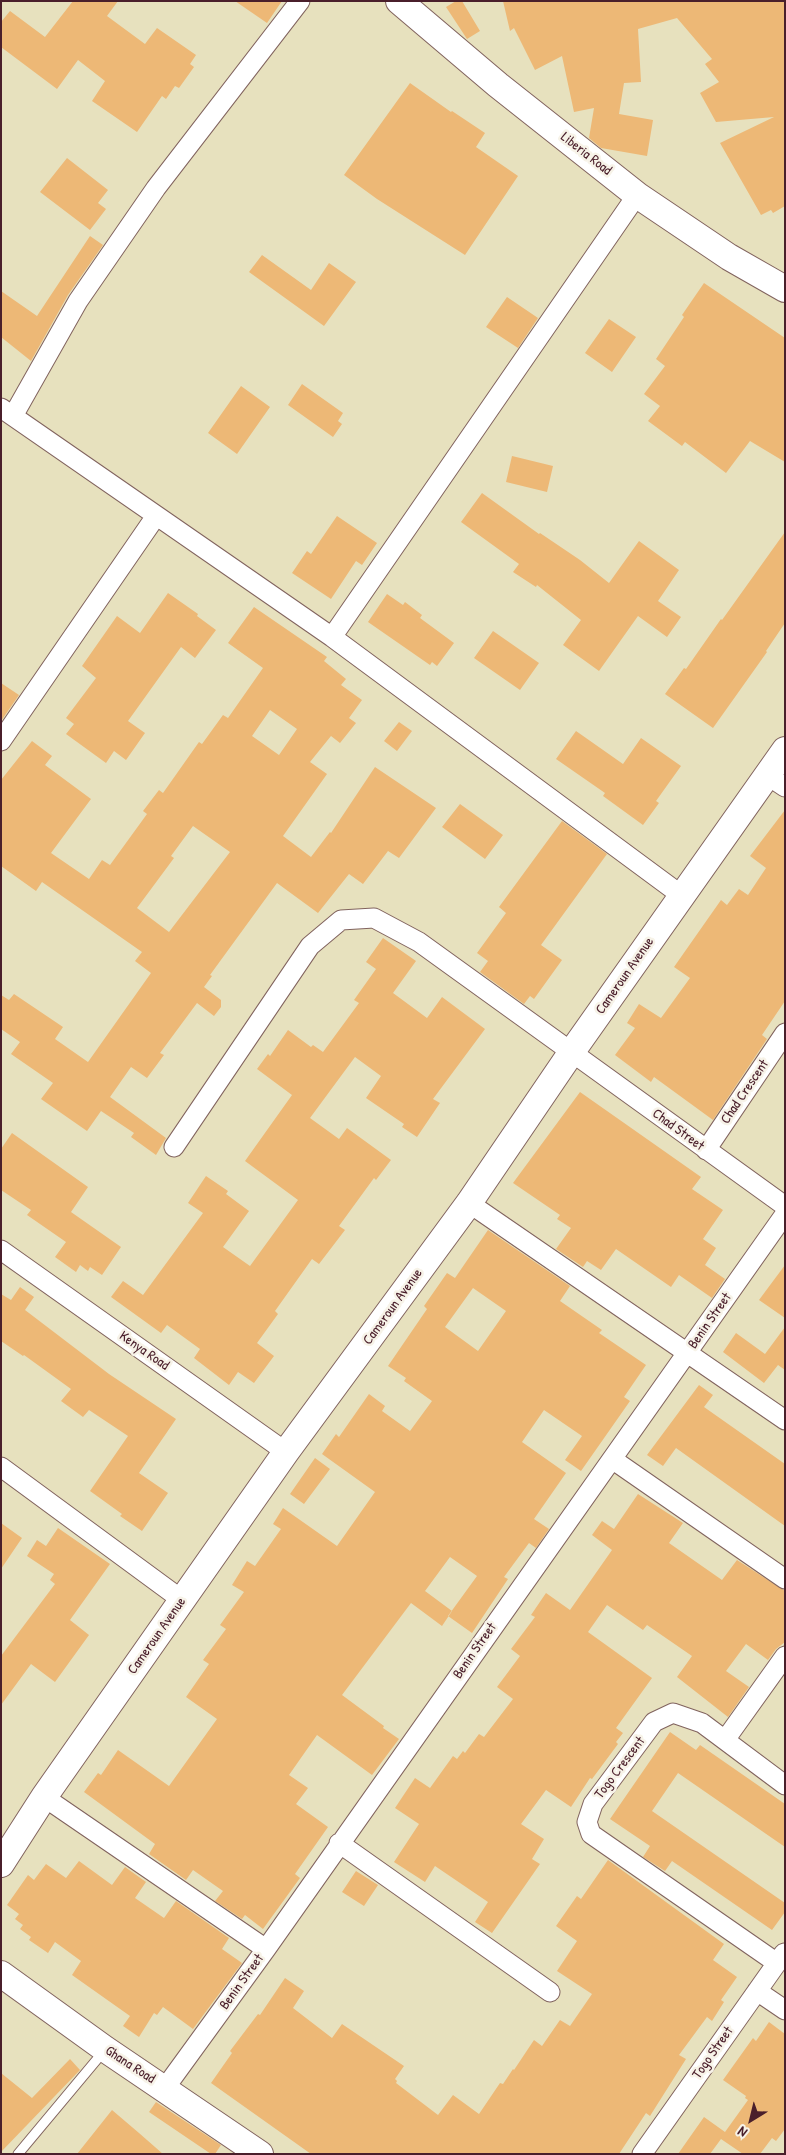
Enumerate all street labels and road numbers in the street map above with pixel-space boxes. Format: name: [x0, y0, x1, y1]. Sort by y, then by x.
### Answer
street label: Liberia Road: [557, 129, 615, 179]
street label: Cameroun Avenue: [592, 934, 658, 1018]
street label: Chad Crescent: [717, 1057, 773, 1127]
street label: Chad Street: [649, 1105, 707, 1155]
street label: Cameroun Avenue: [360, 1266, 426, 1348]
street label: Benin Street: [685, 1290, 735, 1352]
street label: Kenya Road: [116, 1328, 172, 1374]
street label: Cameroun Avenue: [124, 1594, 190, 1678]
street label: Benin Street: [450, 1620, 500, 1682]
street label: Togo Crescent: [591, 1734, 649, 1802]
street label: Benin Street: [216, 1951, 268, 2013]
street label: Togo Street: [689, 2024, 737, 2082]
street label: Ghana Road: [102, 2043, 158, 2087]

